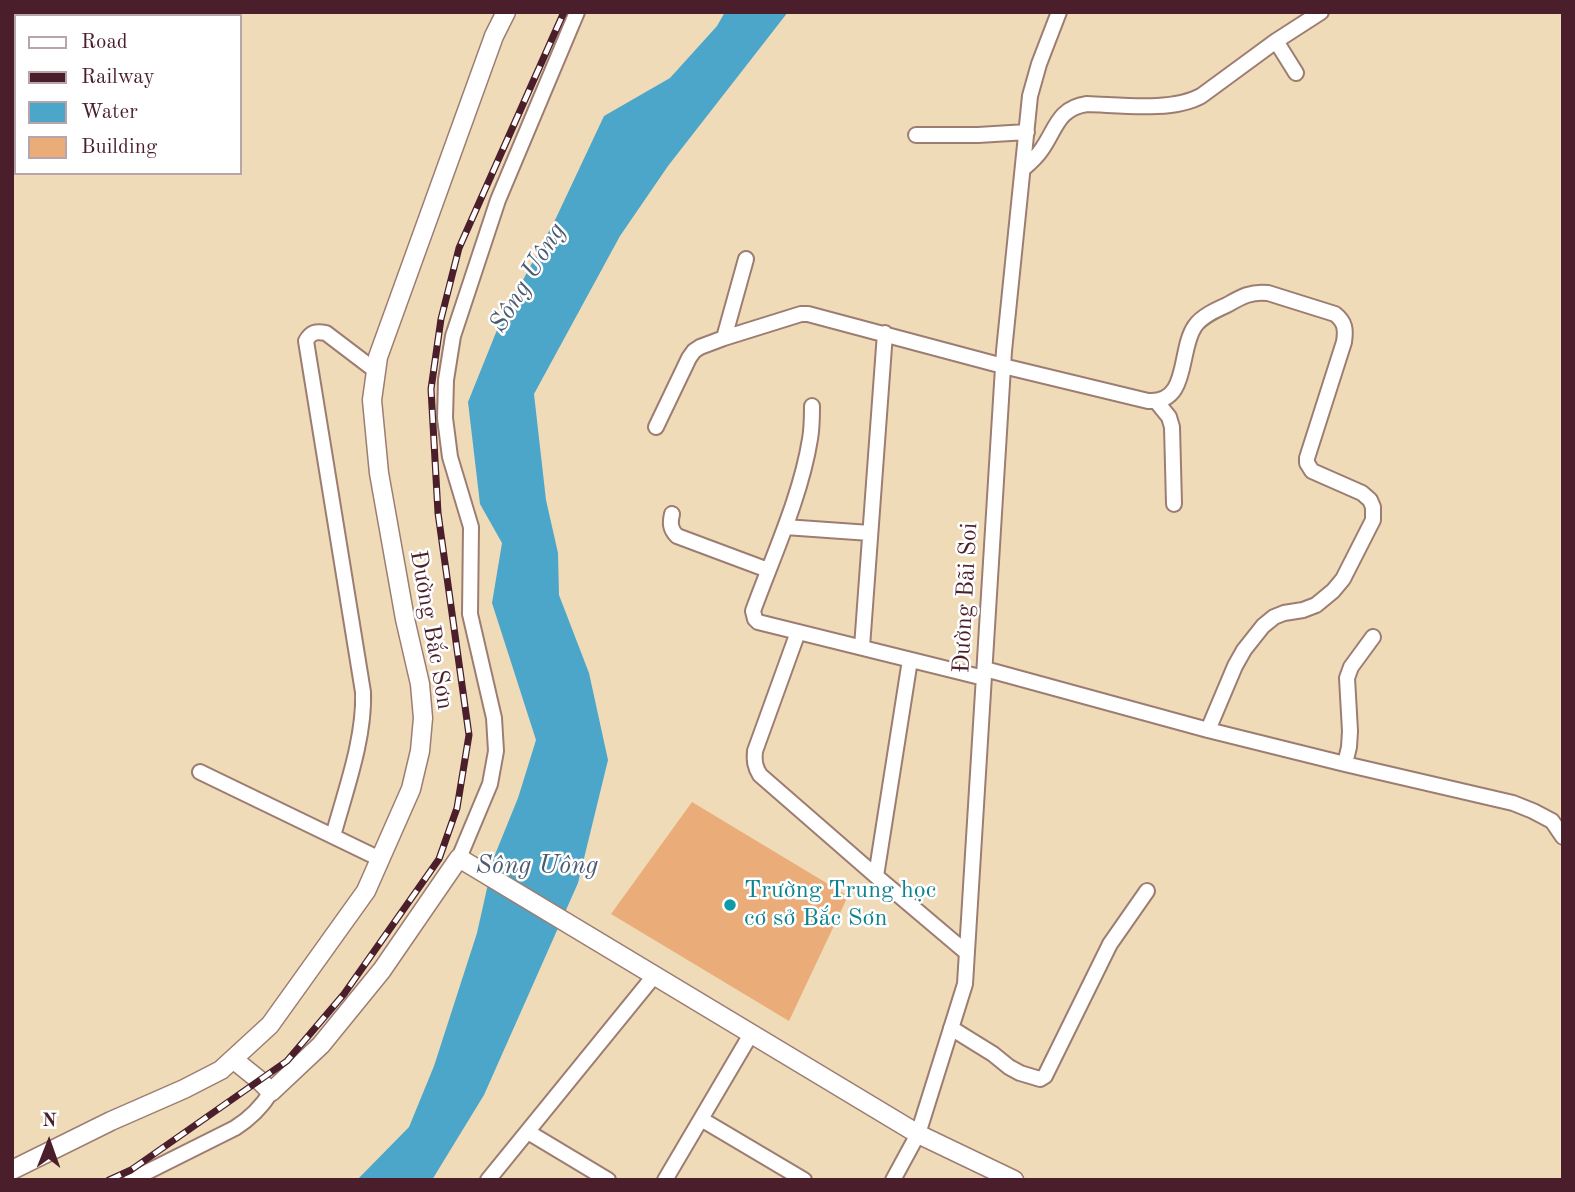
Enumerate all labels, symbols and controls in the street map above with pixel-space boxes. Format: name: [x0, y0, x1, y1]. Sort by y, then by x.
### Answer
legend: [14, 14, 242, 175]
text: Road: [81, 32, 128, 53]
text: Railway: [81, 67, 155, 88]
text: Water: [81, 102, 138, 123]
text: Building: [81, 137, 157, 158]
water label: Sông Uông: [483, 217, 573, 339]
street label: Đường Bãi Soi: [948, 522, 984, 674]
street label: Đường Bắc Sơn: [403, 548, 459, 712]
water label: Sông Uông: [476, 850, 598, 882]
place label: Trường Trung học cơ sở Bắc Sơn: [744, 877, 936, 933]
marker: Trường Trung học cơ sở Bắc Sơn: [722, 897, 738, 913]
north arrow: [14, 1108, 84, 1178]
text: N: [42, 1112, 57, 1131]

